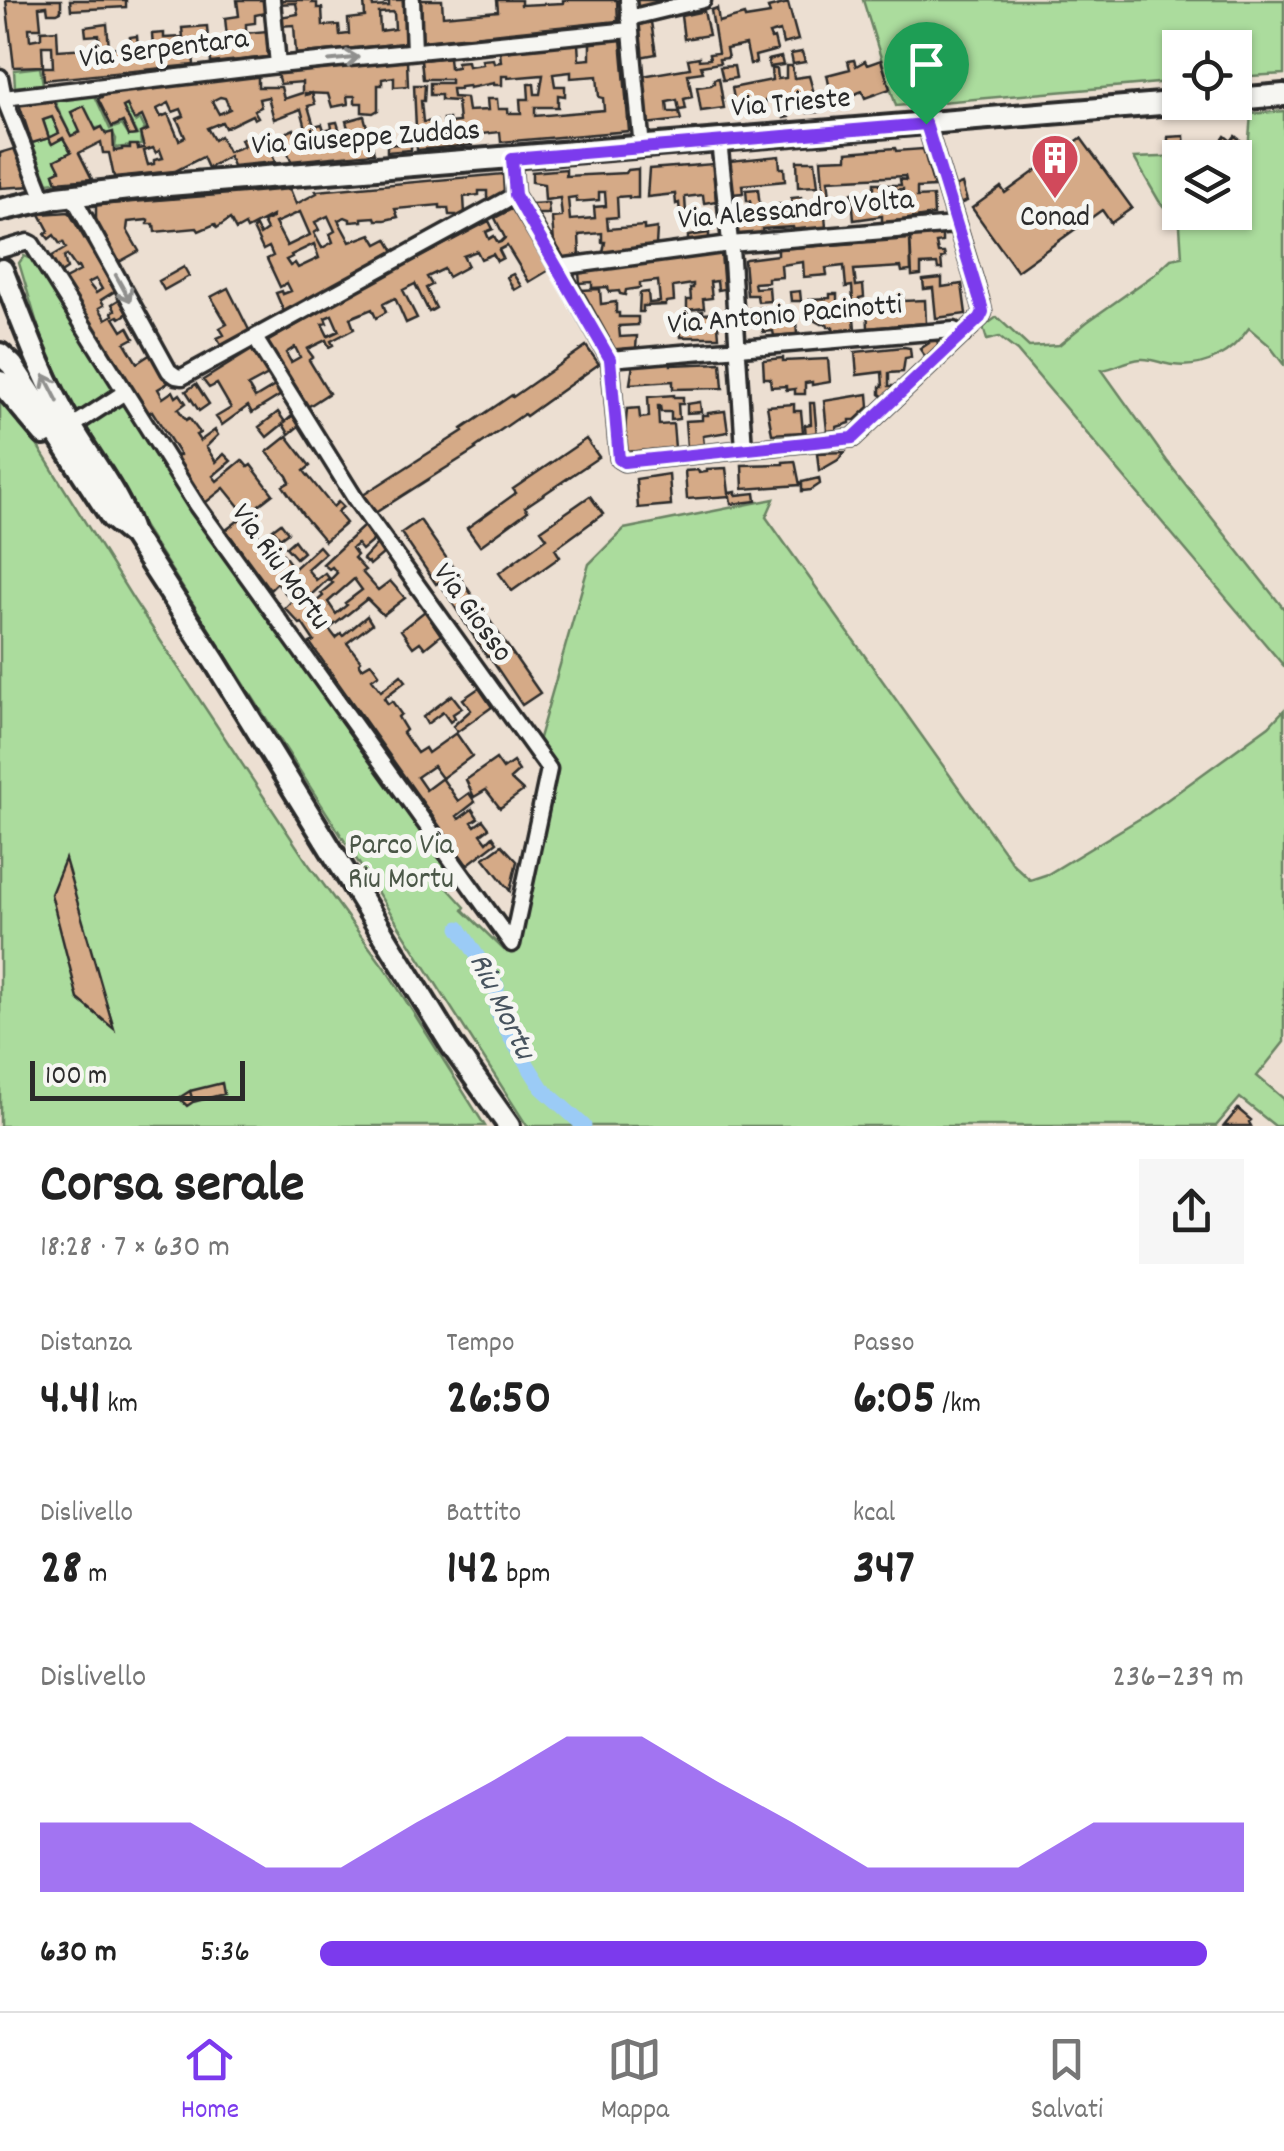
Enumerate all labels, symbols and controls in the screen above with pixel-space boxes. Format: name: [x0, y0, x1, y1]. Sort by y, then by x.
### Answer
street label: Via Serpentara: [77, 19, 252, 83]
pin: [884, 22, 969, 125]
map controls: [1162, 30, 1252, 230]
button: locate: [1162, 30, 1252, 120]
icon: arrive: [899, 37, 954, 92]
one-way arrow: [327, 49, 359, 68]
street label: Via Trieste: [730, 78, 852, 132]
street label: Via Giuseppe Zuddas: [250, 111, 482, 169]
building icon: Conad: [1029, 132, 1081, 200]
button: layers: [1162, 140, 1252, 230]
street label: Via Alessandro Volta: [676, 180, 916, 244]
place label: Conad: [1020, 198, 1090, 241]
one-way arrow: [114, 272, 134, 302]
street label: Via Antonio Pacinotti: [666, 285, 904, 349]
one-way arrow: [41, 374, 60, 404]
street label: Via Riu Mortu: [218, 496, 340, 640]
street label: Via Giosso: [420, 555, 522, 673]
park label: Parco Via Riu Mortu: [348, 826, 454, 903]
water label: Riu Mortu: [455, 946, 546, 1070]
scale bar: [30, 1056, 245, 1100]
text: 100 m: [45, 1058, 107, 1098]
text: Corsa serale: [40, 1149, 304, 1228]
button: share: [1139, 1159, 1244, 1264]
text: 18:28 · 7 × 630 m: [40, 1226, 230, 1272]
text: Distanza: [40, 1325, 132, 1365]
text: Tempo: [446, 1325, 514, 1365]
text: Passo: [853, 1325, 915, 1365]
text: 4.41: [40, 1365, 101, 1437]
text: 26:50: [446, 1365, 551, 1437]
text: 6:05: [853, 1365, 936, 1437]
text: km: [101, 1386, 138, 1426]
text: /km: [936, 1386, 981, 1426]
text: Dislivello: [40, 1495, 133, 1535]
text: Battito: [446, 1495, 521, 1535]
text: kcal: [853, 1495, 895, 1535]
text: 28: [40, 1535, 82, 1607]
text: 142: [446, 1535, 500, 1607]
text: 347: [853, 1535, 915, 1607]
text: m: [82, 1556, 108, 1596]
text: bpm: [500, 1556, 551, 1596]
text: Dislivello: [40, 1656, 146, 1702]
text: 236–239 m: [1112, 1656, 1244, 1702]
text: 630 m: [40, 1931, 117, 1977]
text: 5:36: [200, 1931, 250, 1977]
tab: Home: [181, 2032, 239, 2132]
tab: Mappa: [601, 2032, 669, 2132]
tab: Salvati: [1031, 2032, 1103, 2132]

